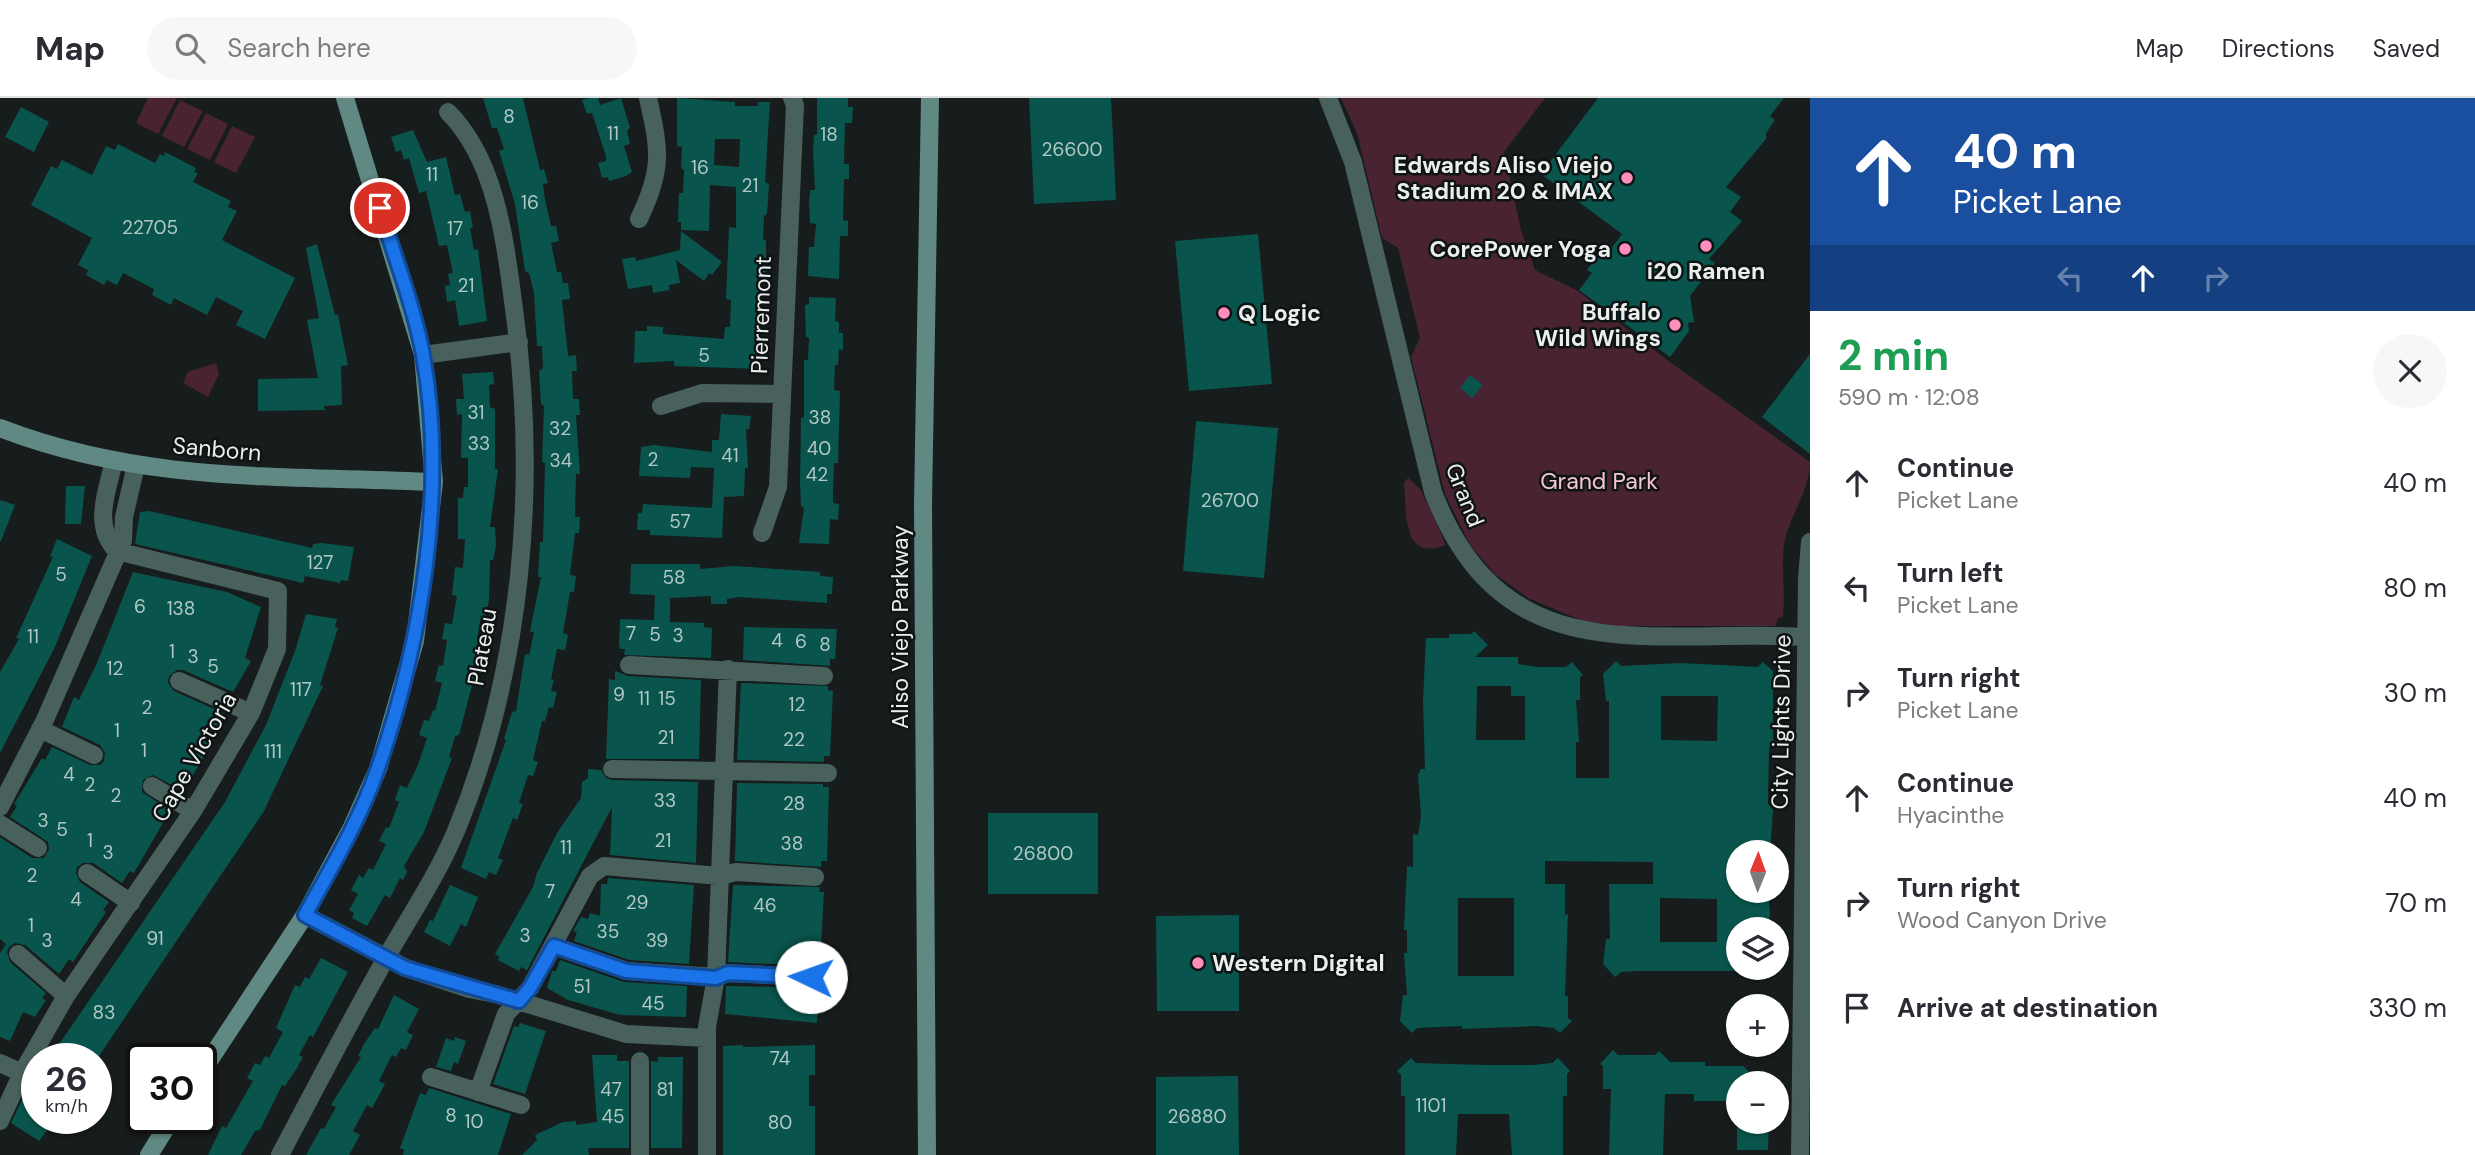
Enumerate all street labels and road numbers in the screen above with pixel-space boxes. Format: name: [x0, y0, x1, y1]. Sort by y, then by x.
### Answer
street label: Pierremont: [744, 256, 778, 374]
street label: Sanborn: [171, 430, 263, 468]
street label: Grand: [1439, 459, 1491, 531]
street label: Aliso Viejo Parkway: [885, 525, 915, 729]
street label: Plateau: [460, 606, 504, 688]
street label: City Lights Drive: [1764, 634, 1798, 810]
street label: Cape Victoria: [145, 687, 243, 827]

